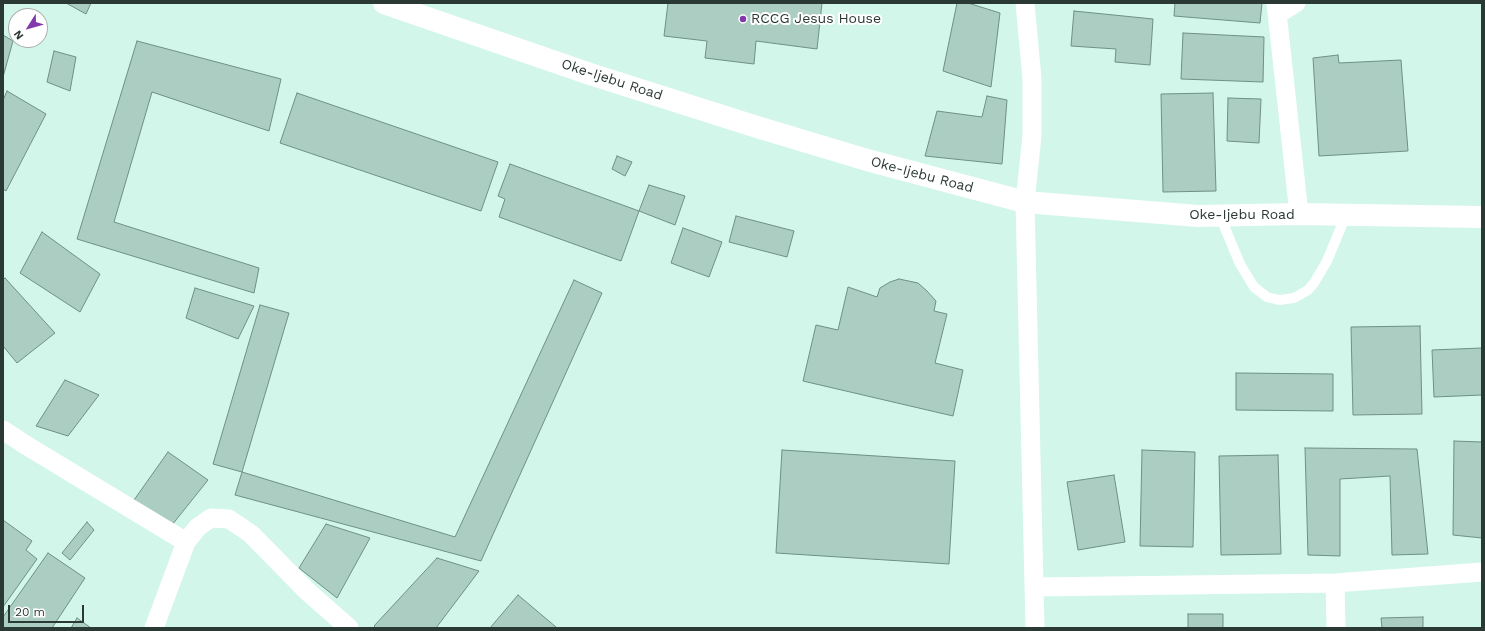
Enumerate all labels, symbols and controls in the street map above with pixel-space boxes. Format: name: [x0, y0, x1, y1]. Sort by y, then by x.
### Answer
north arrow: [8, 8, 48, 48]
place label: RCCG Jesus House: [751, 11, 881, 27]
marker: RCCG Jesus House: [738, 14, 748, 24]
text: N: [11, 28, 26, 42]
street label: Oke-Ijebu Road: [559, 56, 665, 104]
street label: Oke-Ijebu Road: [869, 153, 975, 197]
street label: Oke-Ijebu Road: [1189, 207, 1295, 223]
scale bar: [10, 597, 86, 623]
text: 20 m: [15, 605, 45, 619]

